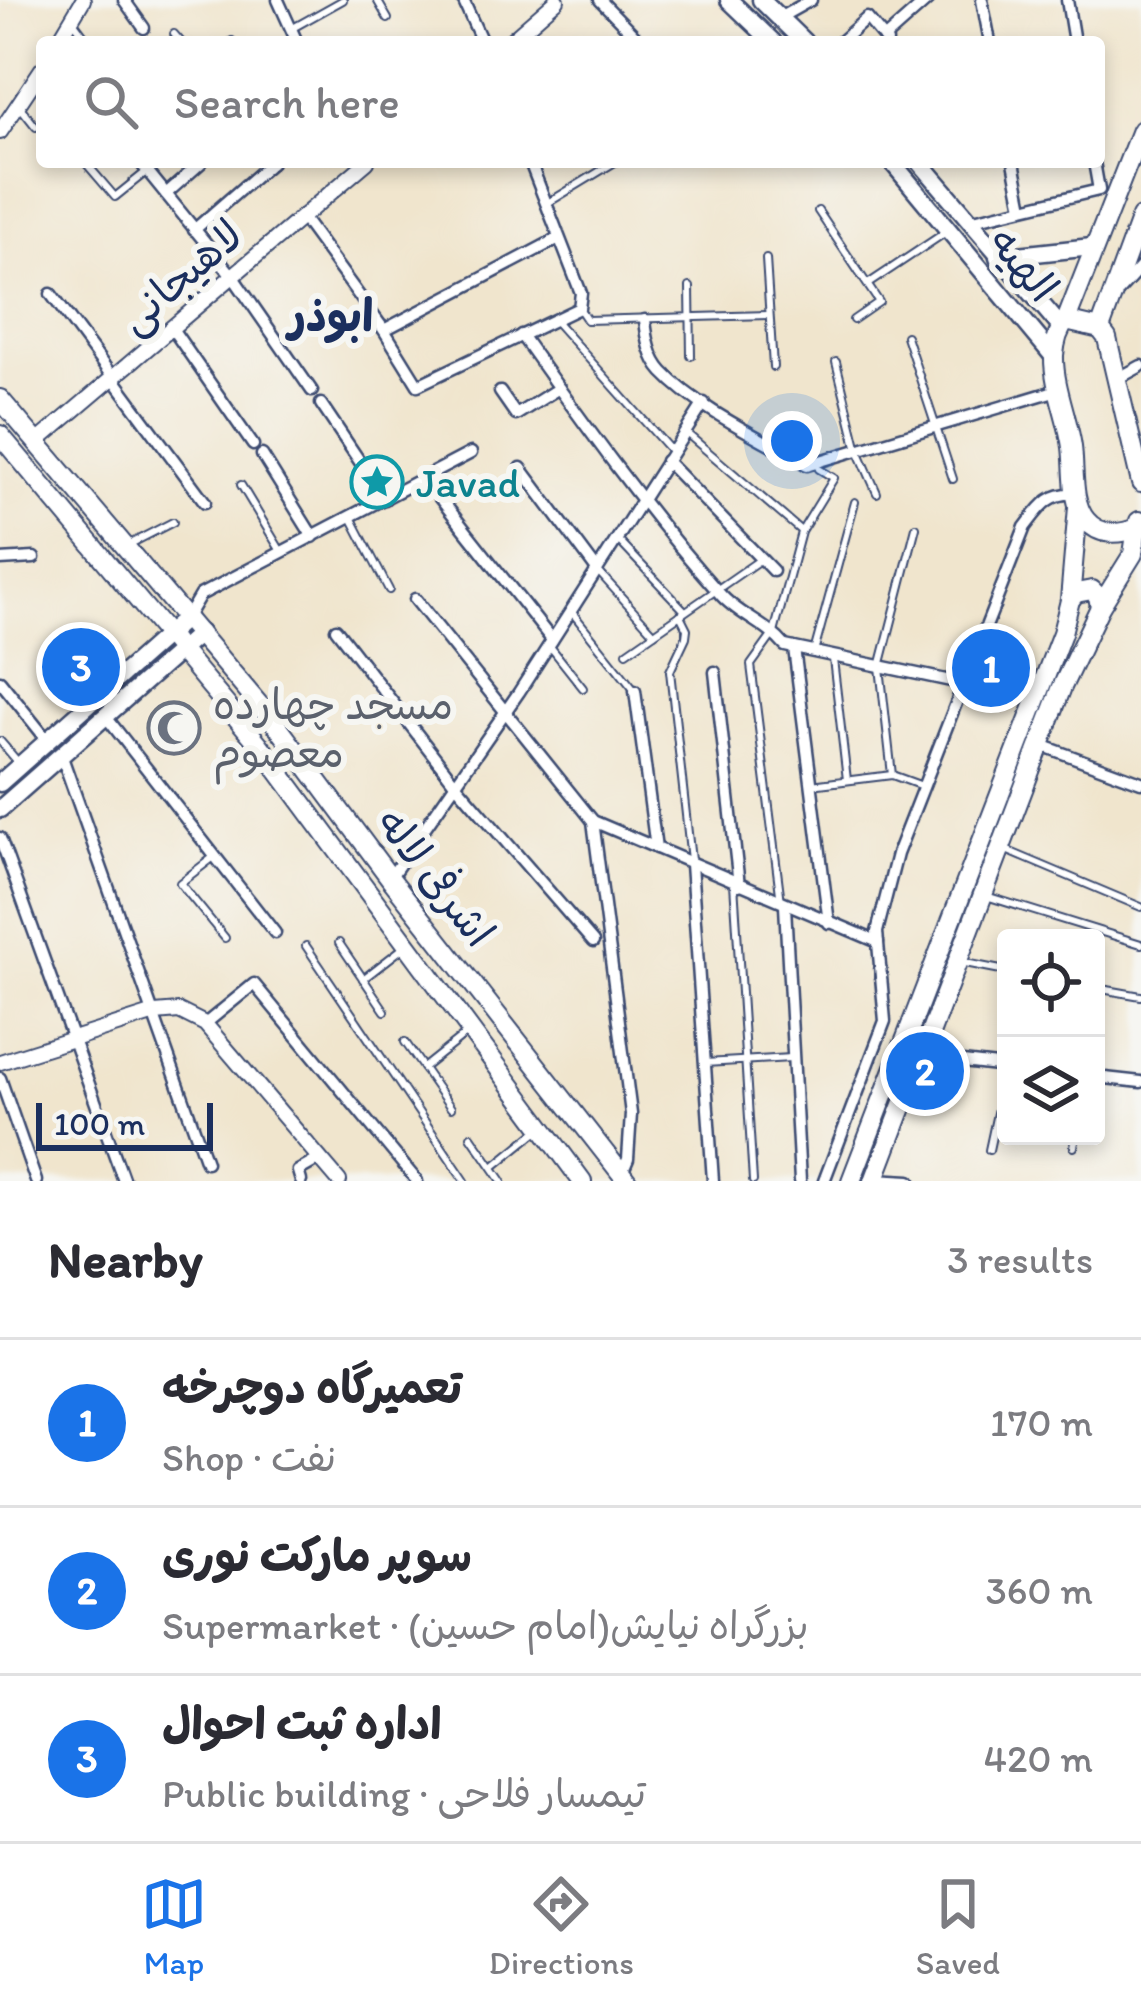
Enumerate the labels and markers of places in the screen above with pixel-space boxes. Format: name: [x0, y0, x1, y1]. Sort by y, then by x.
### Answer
place icon: Javad: [349, 454, 405, 510]
place label: Javad: [416, 457, 520, 508]
pin: 3: [42, 622, 120, 712]
pin: 1: [952, 623, 1030, 713]
place label: مسجد چهارده معصوم: [213, 679, 453, 785]
mosque icon: مسجد چهارده معصوم: [146, 700, 202, 756]
pin: 2: [886, 1026, 964, 1116]

